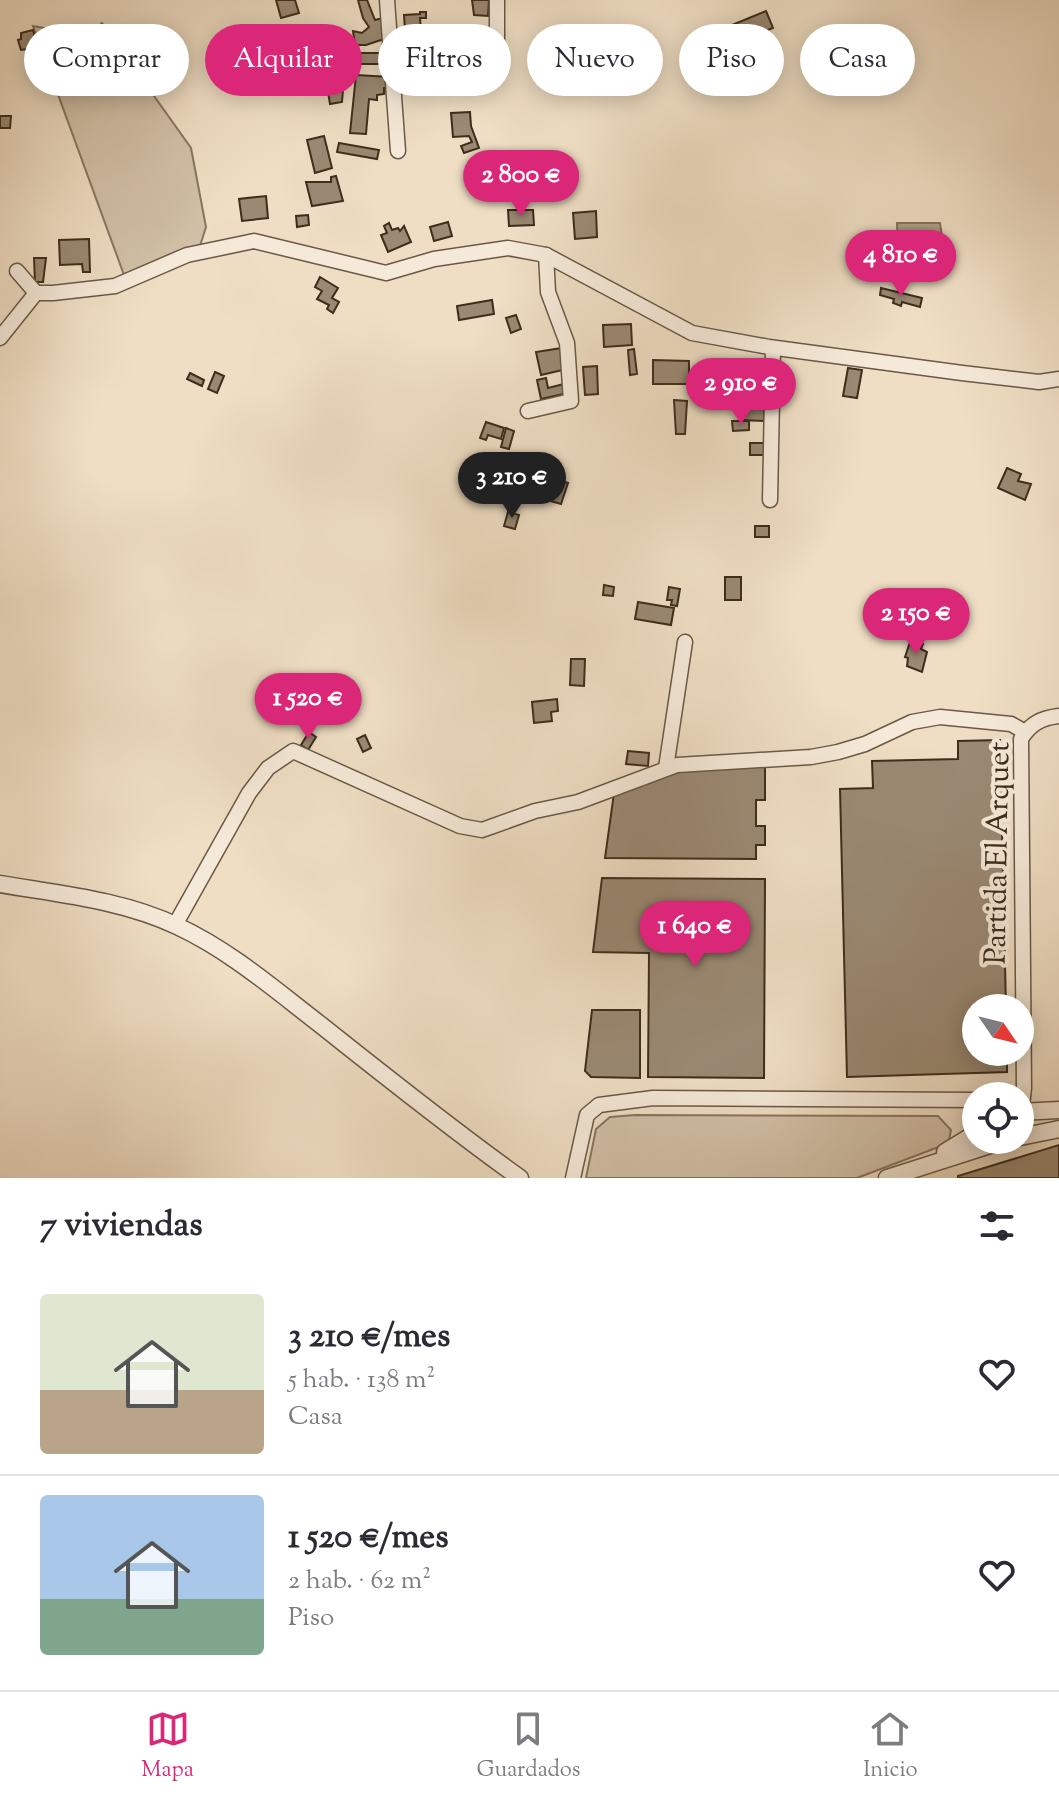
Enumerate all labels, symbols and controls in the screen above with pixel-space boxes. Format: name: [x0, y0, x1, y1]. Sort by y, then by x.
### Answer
chip: Comprar: [24, 24, 189, 96]
chip: Alquilar: [205, 24, 362, 96]
chip: Filtros: [378, 24, 511, 96]
chip: Nuevo: [527, 24, 663, 96]
chip: Piso: [679, 24, 784, 96]
chip: Casa: [800, 24, 915, 96]
pin: 2 800 €: [447, 150, 595, 218]
text: 2 800 €: [481, 157, 561, 194]
pin: 4 810 €: [827, 230, 975, 298]
text: 4 810 €: [863, 237, 939, 274]
pin: 2 910 €: [667, 358, 815, 426]
text: 2 910 €: [704, 365, 778, 402]
pin: 3 210 €: [438, 452, 586, 520]
text: 3 210 €: [476, 459, 548, 496]
pin: 2 150 €: [842, 588, 990, 656]
text: 2 150 €: [881, 595, 951, 632]
pin: 1 520 €: [234, 673, 382, 741]
text: 1 520 €: [273, 680, 343, 717]
street label: Partida El Arquet: [976, 741, 1022, 965]
pin: 1 640 €: [621, 901, 769, 969]
text: 1 640 €: [658, 908, 732, 945]
north arrow: [962, 994, 1034, 1066]
map controls: [962, 994, 1034, 1154]
button: locate: [962, 1082, 1034, 1154]
text: 7 viviendas: [40, 1202, 203, 1251]
icon: filters: [975, 1204, 1019, 1248]
text: 3 210 €/mes: [288, 1313, 450, 1362]
icon: home: [104, 1326, 200, 1422]
icon: heart: [975, 1352, 1019, 1396]
text: 5 hab. · 138 m²: [288, 1362, 435, 1399]
text: Casa: [288, 1399, 343, 1436]
text: 1 520 €/mes: [288, 1514, 449, 1563]
icon: home: [104, 1527, 200, 1623]
icon: heart: [975, 1553, 1019, 1597]
text: 2 hab. · 62 m²: [288, 1563, 431, 1600]
text: Piso: [288, 1600, 334, 1637]
tab: Mapa: [141, 1707, 194, 1787]
tab: Guardados: [477, 1707, 580, 1787]
tab: Inicio: [863, 1707, 918, 1787]

